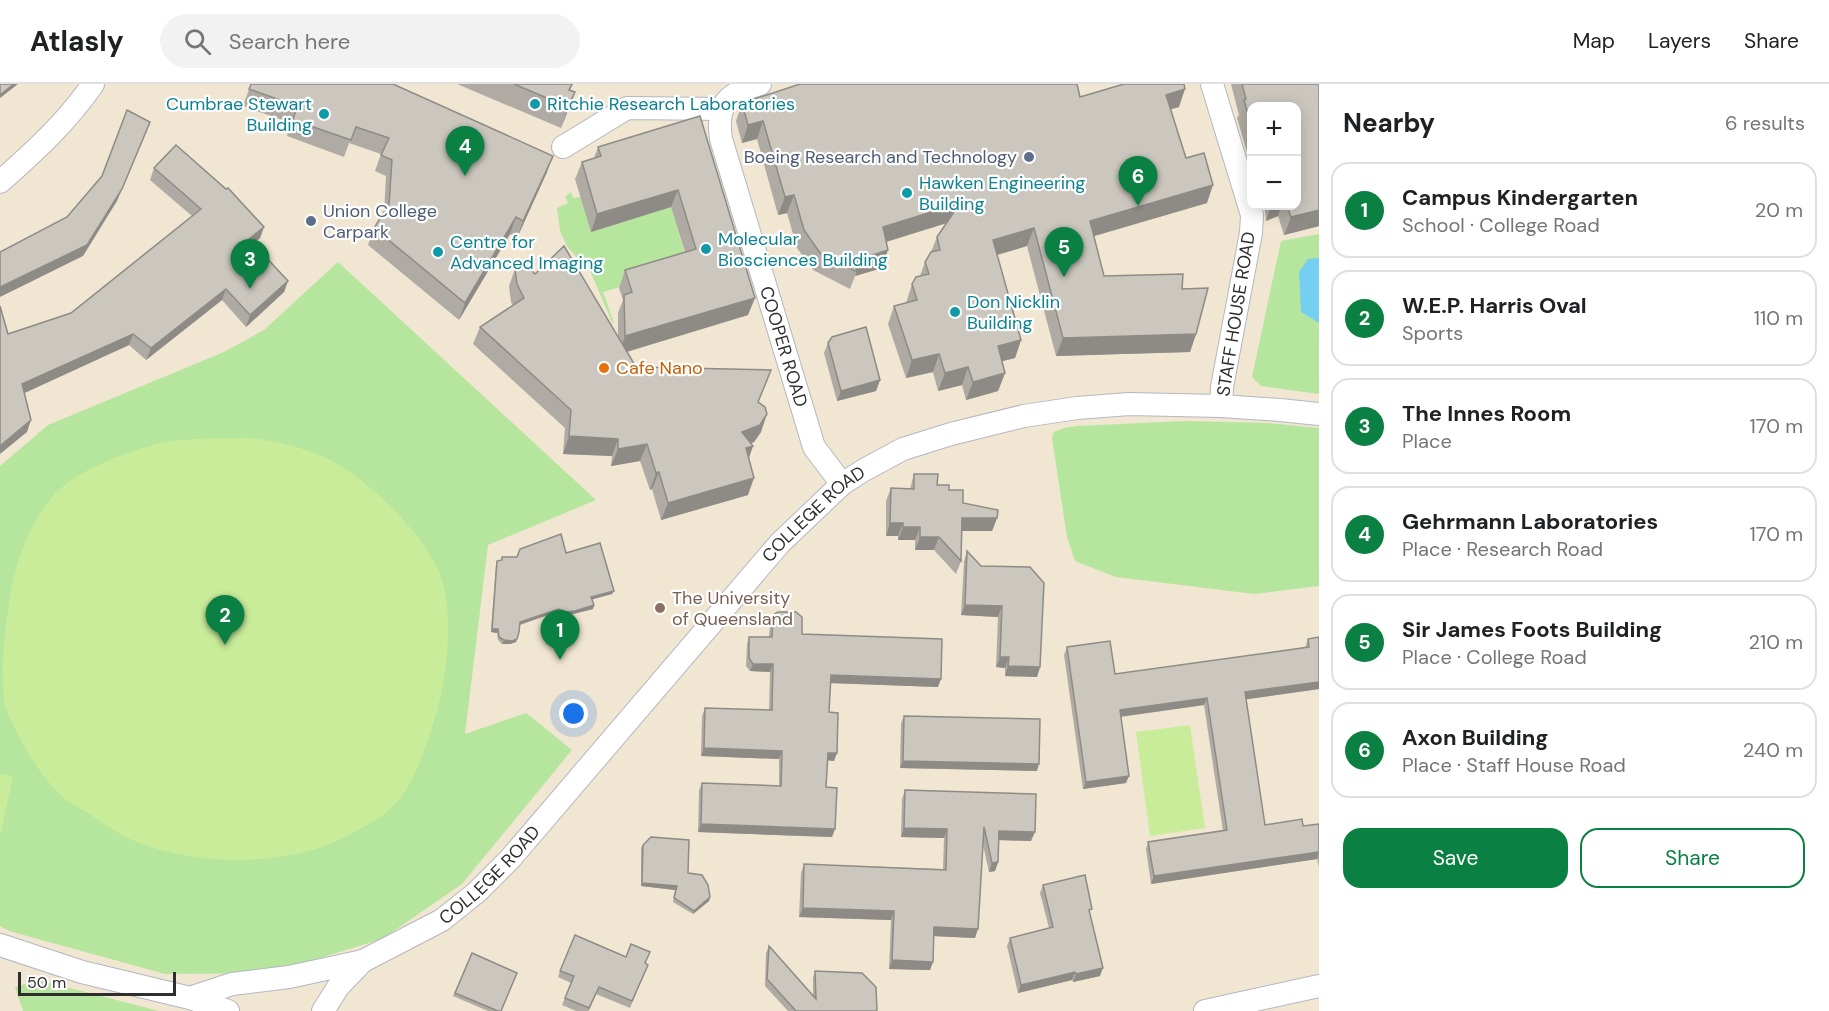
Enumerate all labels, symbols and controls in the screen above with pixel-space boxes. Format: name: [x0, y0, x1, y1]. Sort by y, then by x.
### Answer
search box: [160, 14, 580, 68]
text: Atlasly: [30, 23, 124, 60]
icon: search: [181, 25, 214, 58]
text: Search here: [229, 27, 350, 56]
text: Map: [1573, 27, 1615, 55]
text: Layers: [1648, 27, 1711, 55]
text: Share: [1744, 27, 1799, 55]
place label: Cumbrae Stewart Building: [166, 92, 312, 137]
place label: Ritchie Research Laboratories: [547, 92, 795, 116]
marker: Ritchie Research Laboratories: [528, 97, 542, 111]
map controls: [1247, 102, 1301, 210]
button: +: [1247, 102, 1301, 156]
text: Nearby: [1343, 106, 1435, 140]
marker: Cumbrae Stewart Building: [317, 107, 331, 121]
text: 6 results: [1725, 110, 1805, 136]
pin: 4: [446, 126, 484, 176]
place label: Boeing Research and Technology: [744, 145, 1017, 169]
marker: Boeing Research and Technology: [1022, 150, 1036, 164]
pin: 6: [1118, 156, 1158, 206]
button: −: [1247, 156, 1301, 210]
place label: Hawken Engineering Building: [919, 171, 1085, 216]
text: Campus Kindergarten: [1402, 183, 1638, 212]
marker: Hawken Engineering Building: [900, 186, 914, 200]
text: 1: [1361, 197, 1368, 223]
text: 20 m: [1755, 197, 1803, 223]
place label: Union College Carpark: [323, 199, 437, 244]
text: School · College Road: [1402, 212, 1600, 238]
marker: Union College Carpark: [304, 214, 318, 228]
place label: Molecular Biosciences Building: [718, 227, 888, 272]
pin: 5: [1044, 228, 1084, 277]
place label: Centre for Advanced Imaging: [450, 230, 603, 275]
street label: STAFF HOUSE ROAD: [1211, 230, 1261, 398]
pin: 3: [230, 240, 270, 289]
marker: Molecular Biosciences Building: [699, 242, 713, 256]
marker: Centre for Advanced Imaging: [431, 245, 445, 259]
street label: COOPER ROAD: [754, 283, 813, 410]
place label: Don Nicklin Building: [967, 290, 1060, 335]
text: W.E.P. Harris Oval: [1402, 291, 1587, 320]
marker: Don Nicklin Building: [948, 305, 962, 319]
text: 2: [1359, 305, 1370, 331]
text: 110 m: [1754, 305, 1803, 331]
text: Sports: [1402, 320, 1463, 346]
place label: Cafe Nano: [616, 356, 703, 380]
marker: Cafe Nano: [597, 361, 611, 375]
text: The Innes Room: [1402, 399, 1571, 428]
text: 3: [1358, 413, 1371, 439]
text: 170 m: [1750, 413, 1803, 439]
text: Place: [1402, 428, 1452, 454]
street label: COLLEGE ROAD: [757, 460, 870, 567]
text: Gehrmann Laboratories: [1402, 507, 1658, 536]
text: 4: [1358, 521, 1371, 547]
text: 170 m: [1750, 521, 1803, 547]
text: Place · Research Road: [1402, 536, 1603, 562]
place label: The University of Queensland: [672, 586, 793, 631]
pin: 2: [206, 596, 244, 645]
marker: The University of Queensland: [653, 601, 667, 615]
pin: 1: [540, 610, 580, 660]
text: Sir James Foots Building: [1402, 615, 1662, 644]
text: 5: [1358, 629, 1371, 655]
text: 210 m: [1748, 629, 1803, 655]
text: Place · College Road: [1402, 644, 1587, 670]
your location: [559, 699, 588, 728]
text: Axon Building: [1402, 723, 1548, 752]
text: 6: [1358, 737, 1371, 763]
text: 240 m: [1743, 737, 1803, 763]
text: Place · Staff House Road: [1402, 752, 1626, 778]
street label: COLLEGE ROAD: [434, 820, 545, 930]
button: Save: [1343, 828, 1568, 888]
button: Share: [1580, 828, 1805, 888]
scale bar: [18, 969, 176, 996]
text: 50 m: [27, 972, 66, 993]

